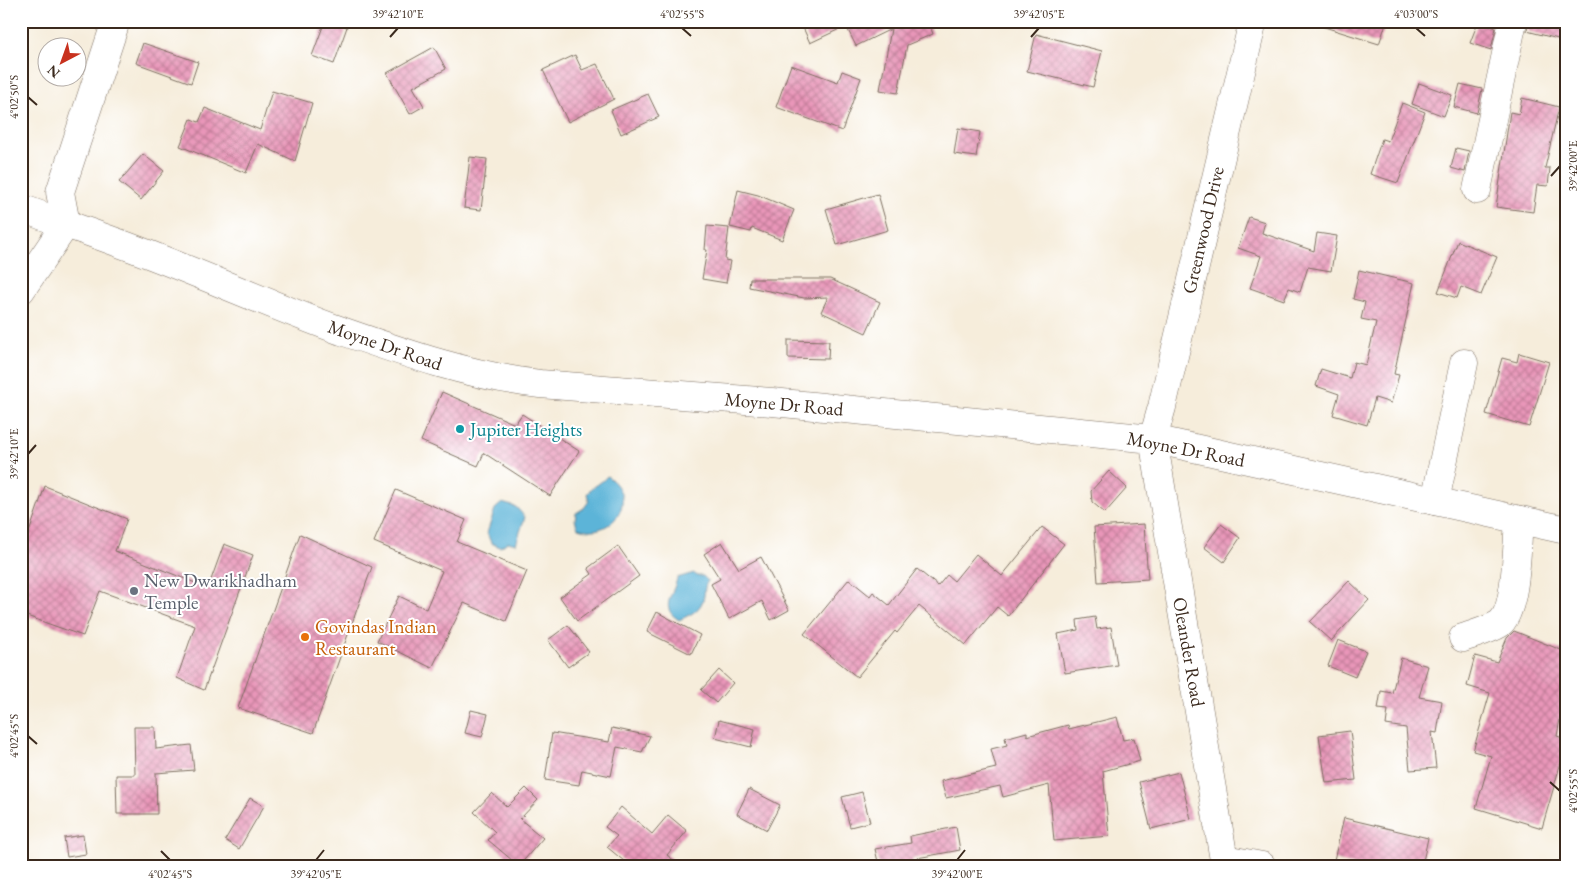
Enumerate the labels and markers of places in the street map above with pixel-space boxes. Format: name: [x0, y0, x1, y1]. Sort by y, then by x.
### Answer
place label: Jupiter Heights: [468, 417, 582, 442]
marker: Jupiter Heights: [454, 423, 466, 435]
place label: New Dwarikhadham Temple: [144, 568, 297, 615]
marker: New Dwarikhadham Temple: [128, 585, 140, 597]
place label: Govindas Indian Restaurant: [315, 614, 437, 661]
marker: Govindas Indian Restaurant: [299, 631, 311, 643]

